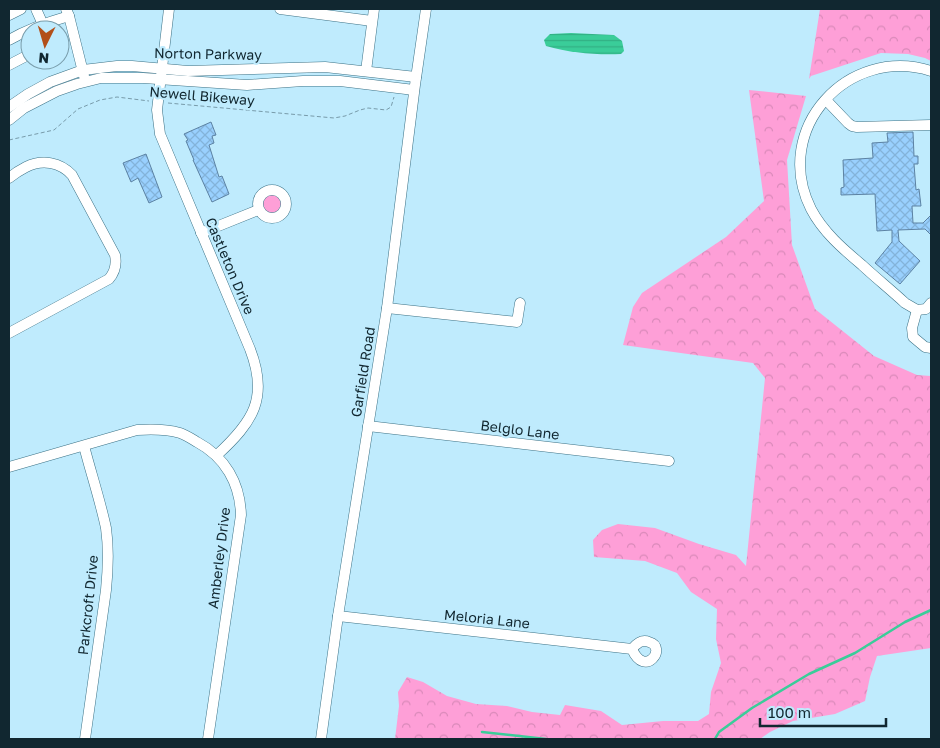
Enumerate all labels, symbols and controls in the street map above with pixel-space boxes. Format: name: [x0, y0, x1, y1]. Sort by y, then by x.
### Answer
north arrow: [20, 20, 70, 70]
street label: Norton Parkway: [154, 44, 262, 63]
text: N: [38, 50, 50, 67]
street label: Newell Bikeway: [149, 82, 256, 109]
street label: Castleton Drive: [202, 215, 259, 317]
street label: Garfield Road: [347, 326, 378, 418]
street label: Belglo Lane: [480, 416, 561, 443]
street label: Amberley Drive: [204, 506, 233, 610]
street label: Parkcroft Drive: [74, 554, 101, 656]
street label: Meloria Lane: [443, 606, 531, 631]
scale bar: [760, 696, 886, 728]
text: 100 m: [768, 703, 811, 721]

